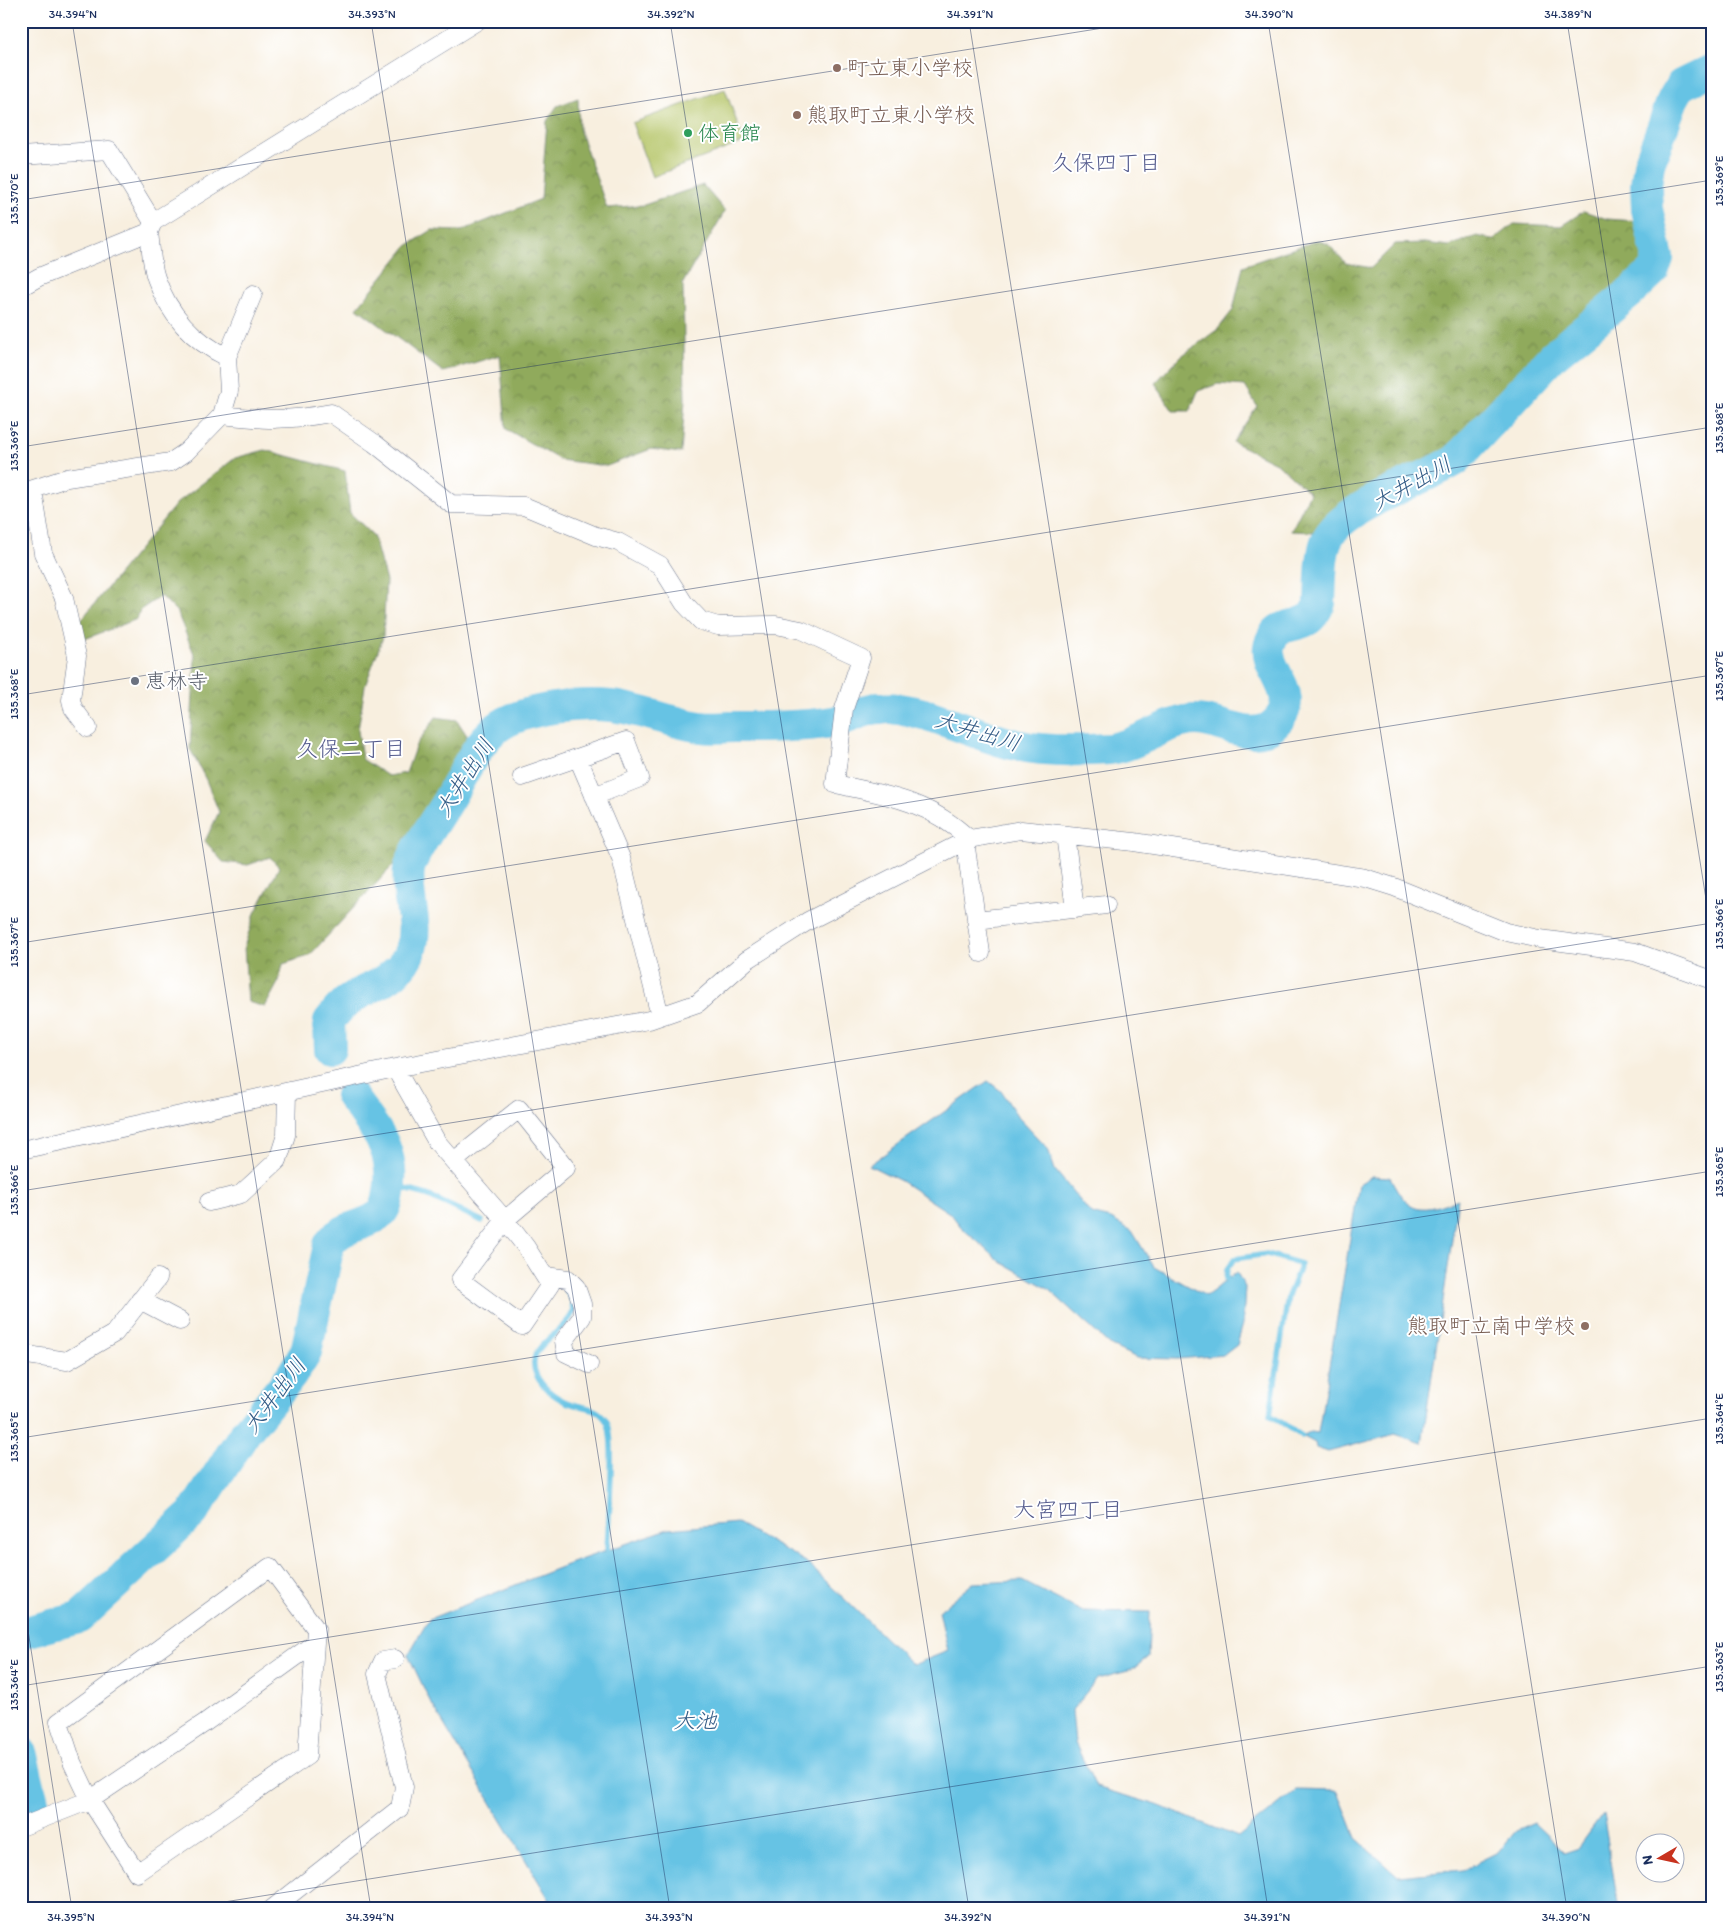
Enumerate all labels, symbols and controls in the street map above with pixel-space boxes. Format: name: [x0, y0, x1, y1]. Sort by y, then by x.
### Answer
text: 34.394°N: [49, 7, 97, 21]
text: 34.393°N: [348, 7, 396, 21]
text: 34.392°N: [647, 7, 695, 21]
text: 34.391°N: [947, 7, 993, 21]
text: 34.390°N: [1245, 7, 1293, 21]
text: 34.389°N: [1544, 7, 1592, 21]
place label: 町立東小学校: [847, 55, 973, 80]
marker: 町立東小学校: [831, 62, 843, 74]
place label: 熊取町立東小学校: [807, 102, 975, 127]
marker: 熊取町立東小学校: [791, 109, 803, 121]
place label: 体育館: [698, 120, 761, 145]
marker: 体育館: [682, 127, 694, 139]
district label: 久保四丁目: [1051, 149, 1161, 176]
text: 135.369°E: [1712, 155, 1726, 206]
text: 135.370°E: [7, 173, 21, 225]
text: 135.368°E: [1712, 402, 1726, 454]
text: 135.369°E: [7, 420, 21, 471]
water label: 大井出川: [1366, 450, 1456, 517]
text: 135.367°E: [1712, 650, 1726, 701]
text: 135.368°E: [7, 668, 21, 720]
place label: 恵林寺: [145, 668, 208, 693]
marker: 恵林寺: [129, 675, 141, 687]
water label: 大井出川: [932, 706, 1024, 757]
water label: 大井出川: [429, 733, 500, 822]
district label: 久保二丁目: [296, 735, 406, 762]
text: 135.366°E: [1712, 898, 1726, 949]
text: 135.367°E: [7, 916, 21, 967]
text: 135.365°E: [1712, 1146, 1726, 1197]
text: 135.366°E: [7, 1164, 21, 1215]
place label: 熊取町立南中学校: [1407, 1313, 1575, 1338]
marker: 熊取町立南中学校: [1579, 1320, 1591, 1332]
water label: 大井出川: [237, 1352, 312, 1439]
text: 135.364°E: [1712, 1393, 1726, 1445]
text: 135.365°E: [7, 1411, 21, 1462]
district label: 大宮四丁目: [1013, 1496, 1123, 1523]
text: 135.363°E: [1712, 1641, 1726, 1692]
text: 135.364°E: [7, 1659, 21, 1711]
water label: 大池: [673, 1707, 718, 1734]
north arrow: [1636, 1832, 1686, 1882]
text: N: [1639, 1854, 1657, 1866]
text: 34.395°N: [47, 1910, 95, 1924]
text: 34.394°N: [346, 1910, 394, 1924]
text: 34.393°N: [645, 1910, 693, 1924]
text: 34.392°N: [944, 1910, 992, 1924]
text: 34.391°N: [1244, 1910, 1290, 1924]
text: 34.390°N: [1542, 1910, 1590, 1924]

